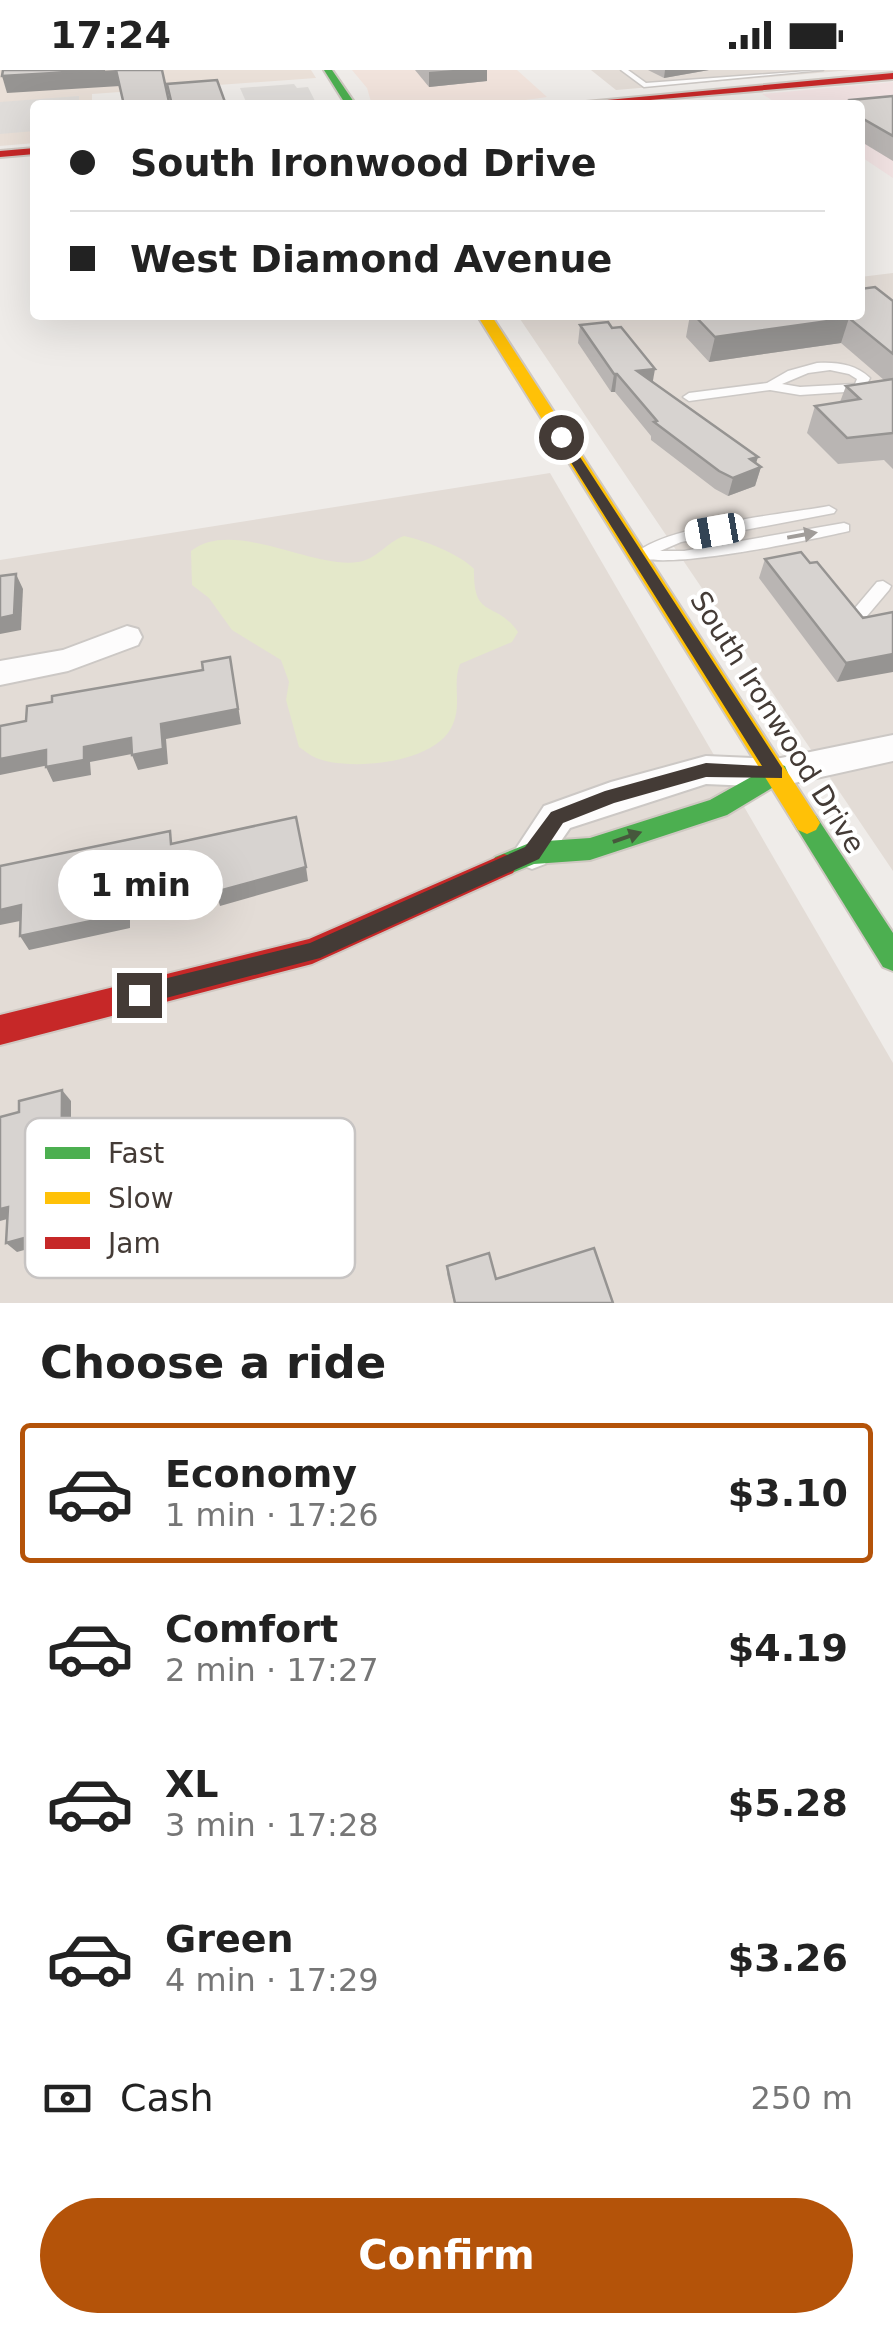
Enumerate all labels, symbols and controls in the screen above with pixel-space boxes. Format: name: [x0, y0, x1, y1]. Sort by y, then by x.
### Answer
text: 17:24: [50, 13, 171, 57]
text: South Ironwood Drive: [130, 141, 597, 185]
text: West Diamond Avenue: [130, 237, 612, 281]
route start: [539, 415, 584, 460]
car: [683, 511, 747, 551]
one-way arrow: [787, 527, 818, 542]
street label: South Ironwood Drive: [683, 585, 872, 859]
one-way arrow: [613, 828, 643, 843]
callout: 1 min: [56, 850, 222, 920]
text: 1 min: [90, 866, 191, 904]
route end: [117, 973, 162, 1018]
legend: [25, 1118, 355, 1278]
text: Fast: [108, 1137, 164, 1170]
text: Slow: [108, 1182, 174, 1215]
text: Jam: [106, 1227, 161, 1260]
text: Choose a ride: [40, 1336, 386, 1389]
icon: car: [45, 1448, 135, 1538]
text: Economy: [165, 1452, 357, 1496]
text: $3.10: [728, 1471, 848, 1515]
text: 1 min · 17:26: [165, 1496, 379, 1534]
icon: car: [45, 1603, 135, 1693]
text: Comfort: [165, 1607, 338, 1651]
text: $4.19: [728, 1626, 848, 1670]
text: 2 min · 17:27: [165, 1651, 379, 1689]
icon: car: [45, 1758, 135, 1848]
text: XL: [165, 1762, 219, 1806]
text: $5.28: [728, 1781, 848, 1825]
text: 3 min · 17:28: [165, 1806, 379, 1844]
icon: car: [45, 1913, 135, 2003]
text: Green: [165, 1917, 294, 1961]
text: $3.26: [728, 1936, 848, 1980]
text: 4 min · 17:29: [165, 1961, 379, 1999]
icon: cash: [40, 2071, 95, 2126]
text: Cash: [120, 2076, 214, 2120]
text: 250 m: [751, 2079, 853, 2117]
button: Confirm: [40, 2198, 853, 2313]

